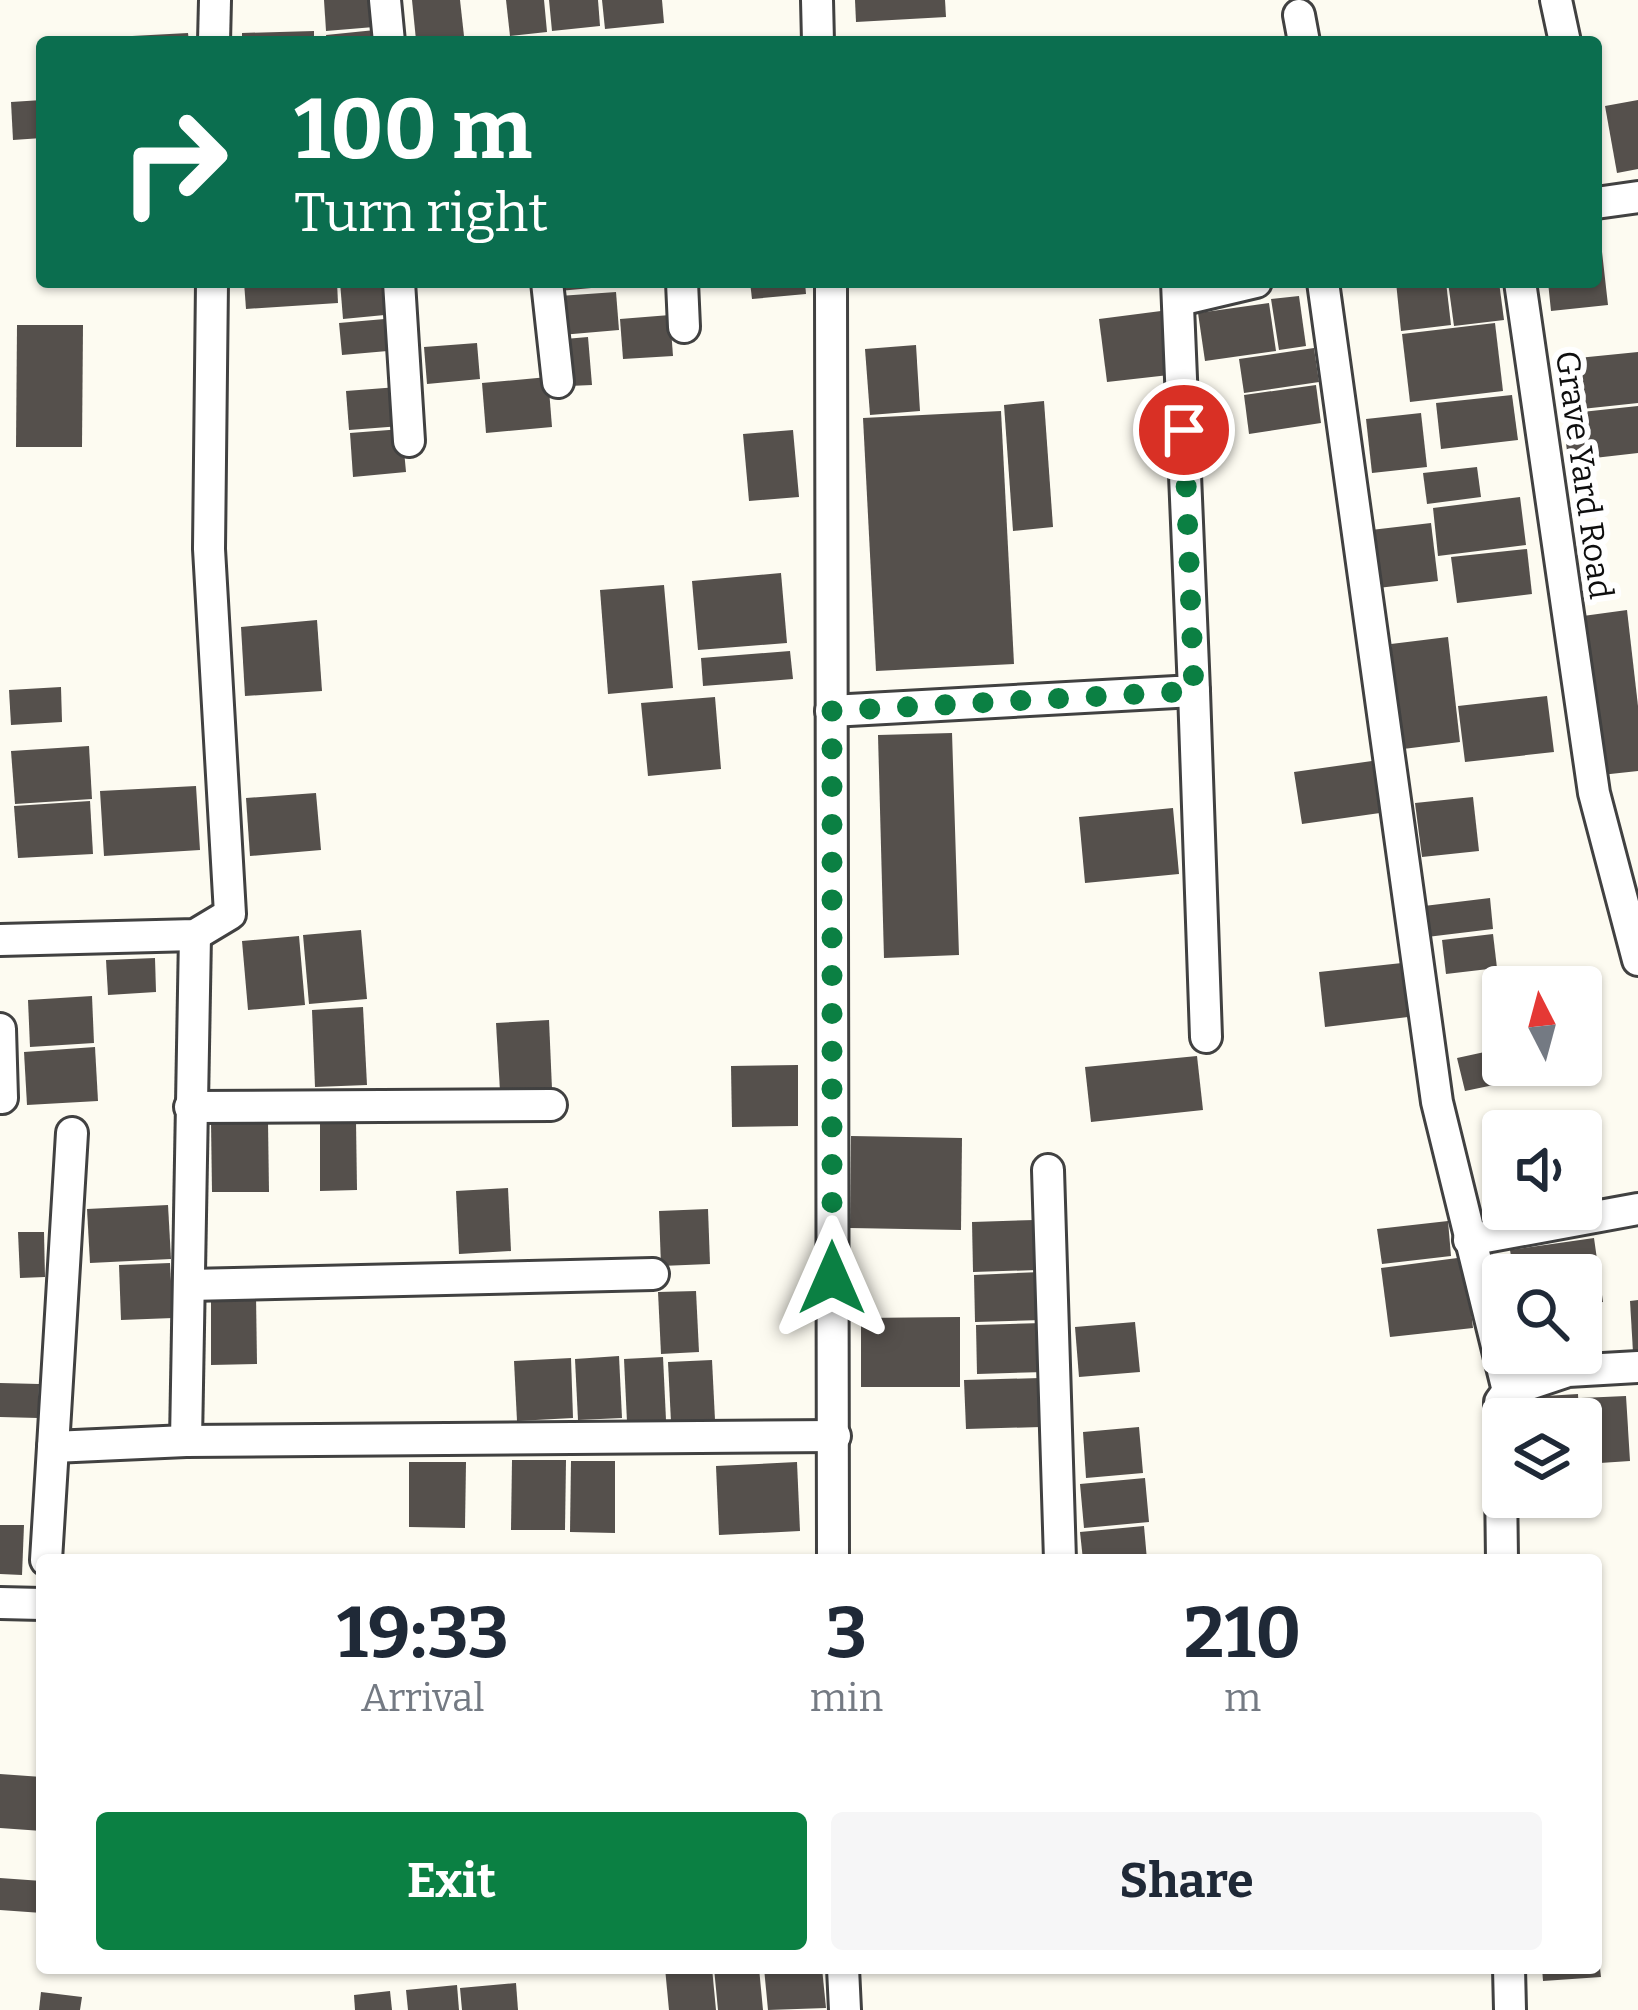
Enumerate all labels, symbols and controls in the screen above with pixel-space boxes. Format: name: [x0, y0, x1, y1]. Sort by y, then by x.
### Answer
text: 100 m: [294, 79, 532, 180]
icon: right: [96, 84, 252, 240]
text: Turn right: [294, 181, 548, 245]
street label: Grave Yard Road: [1547, 348, 1621, 602]
pin: [1133, 379, 1235, 481]
icon: arrive: [1151, 397, 1217, 463]
north arrow: [1482, 966, 1602, 1086]
map controls: [1482, 966, 1602, 1518]
button: sound: [1482, 1110, 1602, 1230]
position arrow: [769, 1215, 895, 1341]
button: search: [1482, 1254, 1602, 1374]
button: layers: [1482, 1398, 1602, 1518]
text: 19:33: [337, 1590, 509, 1676]
text: 3: [826, 1590, 867, 1676]
text: 210: [1184, 1590, 1301, 1676]
text: Arrival: [361, 1675, 485, 1721]
text: min: [810, 1675, 883, 1721]
text: m: [1224, 1675, 1261, 1721]
button: Exit: [96, 1812, 807, 1950]
button: Share: [831, 1812, 1542, 1950]

